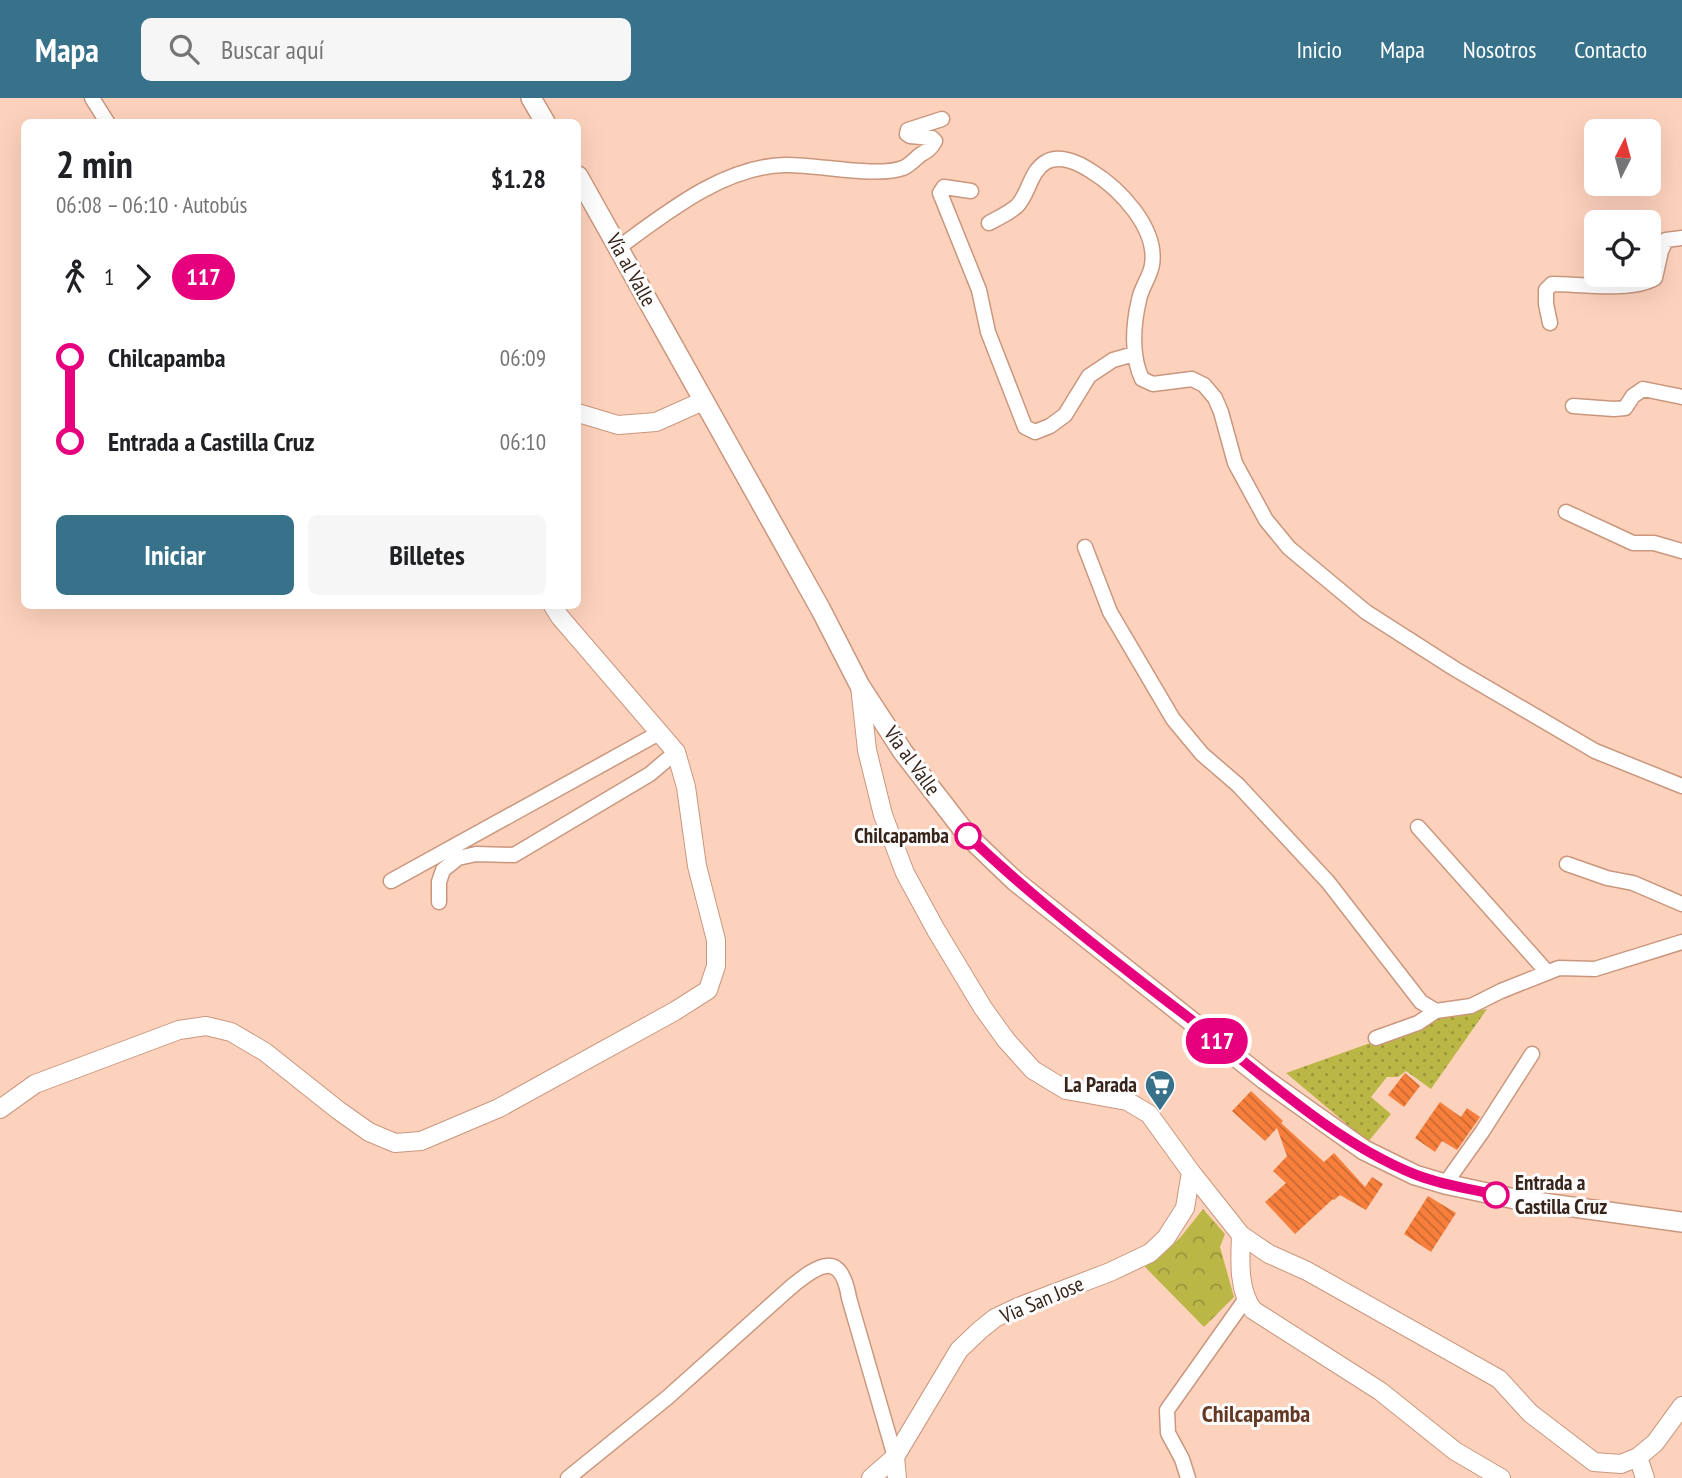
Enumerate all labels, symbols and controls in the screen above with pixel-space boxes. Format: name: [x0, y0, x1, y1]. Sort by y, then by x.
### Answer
search box: [141, 18, 631, 81]
text: Mapa: [35, 28, 99, 71]
icon: search: [165, 30, 203, 68]
text: Buscar aquí: [221, 33, 324, 66]
text: Inicio: [1296, 34, 1342, 65]
text: Mapa: [1380, 34, 1425, 65]
text: Nosotros: [1463, 34, 1536, 65]
text: Contacto: [1574, 34, 1647, 65]
north arrow: [1584, 119, 1661, 196]
map controls: [1584, 119, 1661, 287]
text: 2 min: [56, 139, 133, 188]
text: $1.28: [491, 162, 546, 195]
text: 06:08 – 06:10 · Autobús: [56, 190, 247, 219]
button: locate: [1584, 210, 1661, 287]
street label: Vía al Valle: [600, 228, 662, 311]
icon: walk: [56, 258, 94, 296]
icon: forward: [124, 258, 162, 296]
text: 117: [186, 261, 221, 292]
text: 1: [104, 262, 114, 291]
text: Chilcapamba: [108, 341, 225, 374]
text: 06:09: [500, 343, 546, 372]
text: Entrada a Castilla Cruz: [108, 425, 314, 458]
text: 06:10: [500, 427, 546, 456]
button: Iniciar: [56, 515, 294, 595]
button: Billetes: [308, 515, 546, 595]
street label: Vía al Valle: [878, 720, 947, 801]
place label: Chilcapamba: [854, 822, 949, 849]
marker: Chilcapamba: [955, 823, 981, 849]
line badge: 117: [1177, 1018, 1257, 1064]
text: 117: [1200, 1025, 1234, 1056]
supermarket icon: La Parada: [1143, 1068, 1177, 1112]
place label: La Parada: [1064, 1071, 1137, 1098]
place label: Entrada a Castilla Cruz: [1515, 1169, 1607, 1220]
marker: Entrada a Castilla Cruz: [1483, 1182, 1509, 1208]
street label: Via San Jose: [995, 1270, 1088, 1330]
district label: Chilcapamba: [1202, 1398, 1310, 1429]

